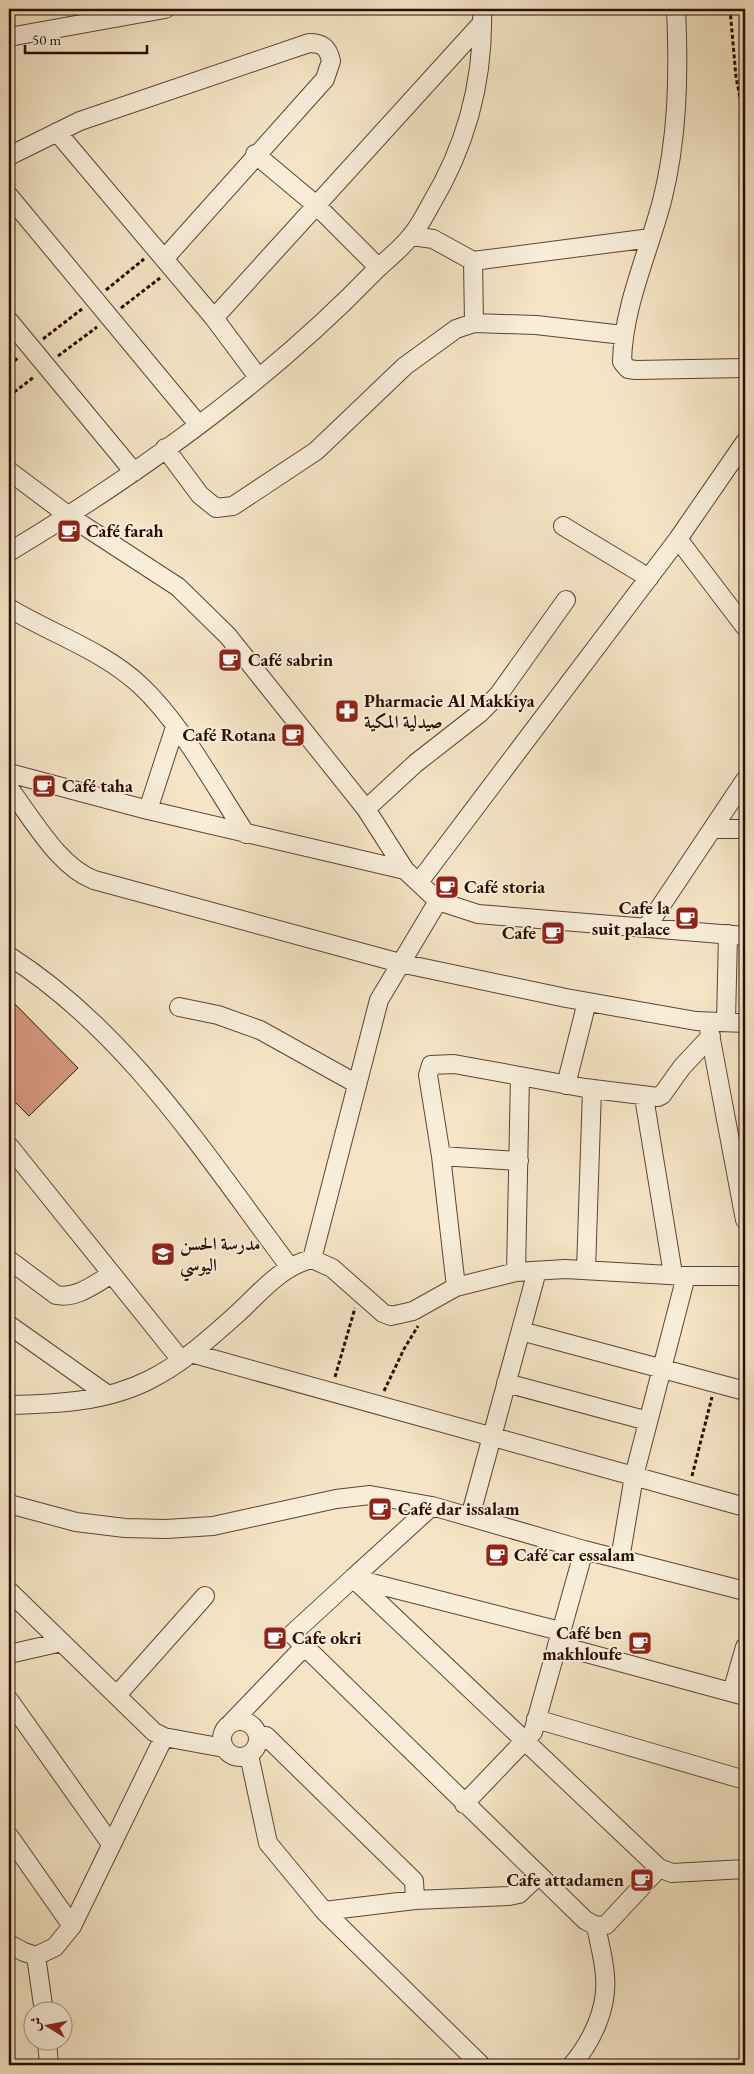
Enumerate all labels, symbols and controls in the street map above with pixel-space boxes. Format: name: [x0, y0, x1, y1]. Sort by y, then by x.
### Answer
scale bar: [25, 22, 148, 54]
text: 50 m: [32, 30, 61, 49]
cafe icon: Café farah: [56, 518, 82, 544]
place label: Café farah: [86, 519, 164, 542]
cafe icon: Café sabrin: [217, 647, 243, 673]
place label: Café sabrin: [248, 648, 333, 671]
place label: Pharmacie Al Makkiya صيدلية المكية: [364, 689, 535, 733]
pharmacy icon: Pharmacie Al Makkiya صيدلية المكية: [334, 698, 360, 724]
cafe icon: Café Rotana: [280, 722, 306, 748]
place label: Café Rotana: [182, 723, 276, 746]
cafe icon: Café taha: [31, 773, 57, 799]
place label: Café taha: [62, 774, 133, 797]
cafe icon: Café storia: [434, 874, 460, 900]
place label: Café storia: [464, 875, 545, 898]
place label: Cafe la suit palace: [592, 896, 670, 940]
cafe icon: Cafe la suit palace: [674, 905, 700, 931]
cafe icon: Cafe: [540, 920, 566, 946]
place label: Cafe: [502, 921, 536, 944]
place label: مدرسة الحسن اليوسي: [180, 1232, 261, 1282]
school or university icon: مدرسة الحسن اليوسي: [150, 1241, 176, 1267]
cafe icon: Café dar issalam: [367, 1496, 393, 1522]
place label: Café dar issalam: [398, 1497, 520, 1520]
cafe icon: Café car essalam: [484, 1542, 510, 1568]
place label: Café car essalam: [514, 1543, 635, 1566]
place label: Café ben makhloufe: [542, 1621, 622, 1665]
cafe icon: Cafe okri: [262, 1625, 288, 1651]
place label: Cafe okri: [292, 1626, 362, 1649]
cafe icon: Café ben makhloufe: [627, 1630, 653, 1656]
cafe icon: Cafe attadamen: [629, 1867, 655, 1893]
place label: Cafe attadamen: [506, 1868, 624, 1891]
north arrow: [22, 2002, 72, 2052]
text: ش: [25, 2015, 45, 2032]

